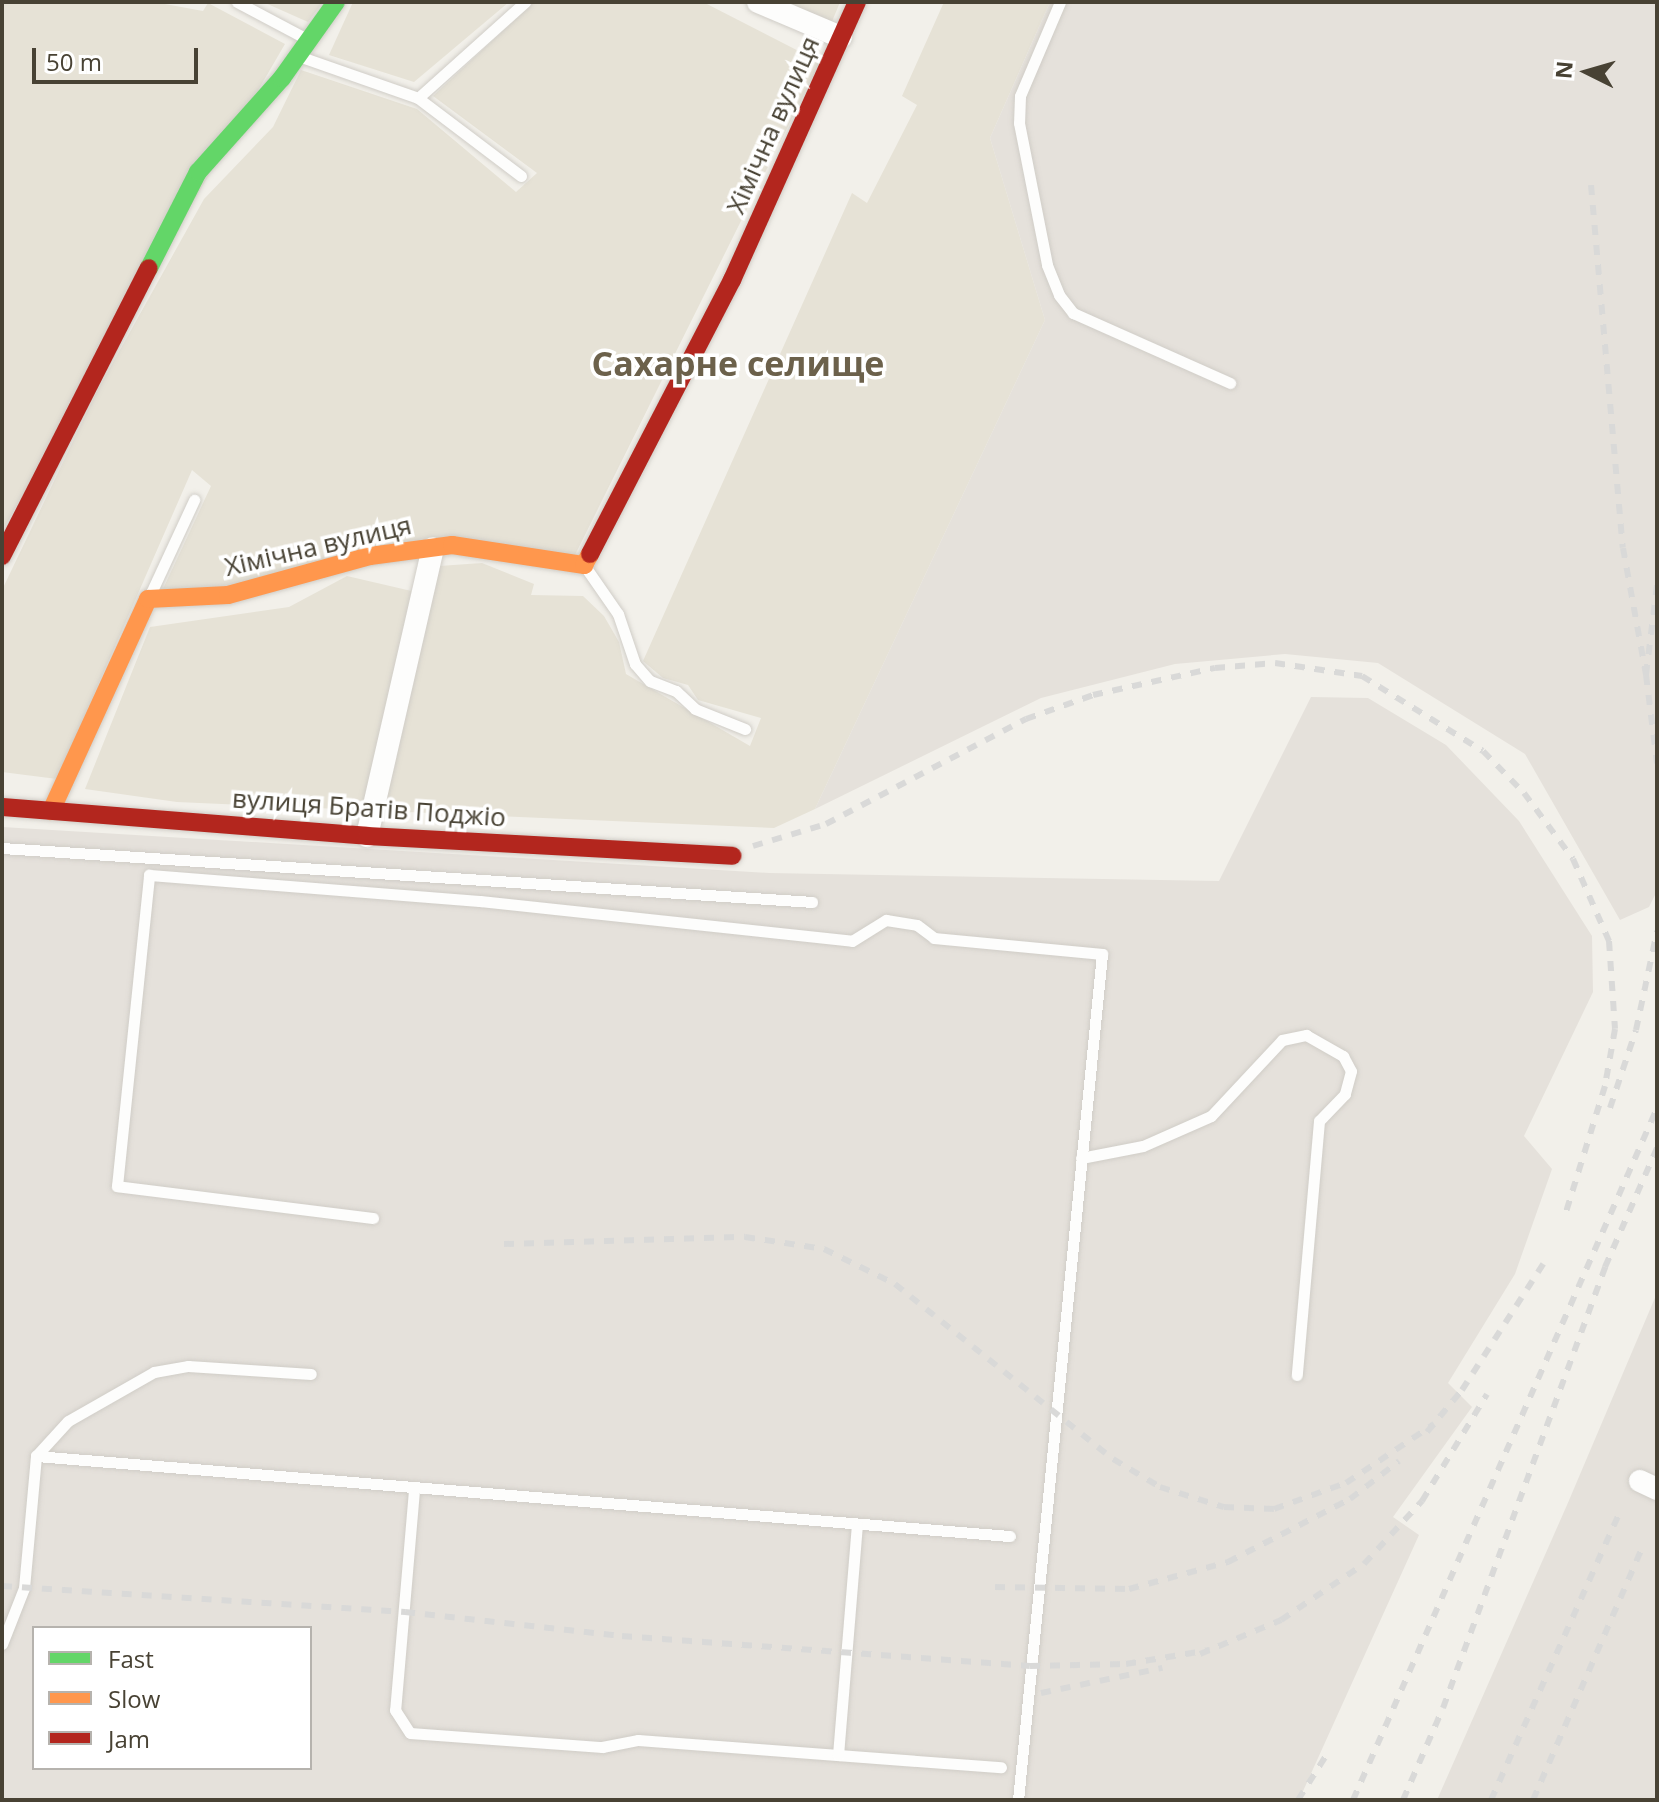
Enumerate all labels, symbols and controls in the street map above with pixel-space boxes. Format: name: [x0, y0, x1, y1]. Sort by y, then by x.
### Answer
scale bar: [36, 32, 202, 82]
street label: Хімічна вулиця: [720, 32, 826, 218]
north arrow: [1547, 32, 1627, 112]
text: 50 m: [46, 45, 102, 78]
text: N: [1547, 60, 1579, 80]
district label: Сахарне селище: [592, 344, 884, 384]
street label: Хімічна вулиця: [222, 509, 414, 583]
street label: вулиця Братів Поджіо: [231, 783, 507, 833]
legend: [32, 1626, 312, 1770]
text: Fast: [108, 1642, 154, 1675]
text: Slow: [108, 1682, 160, 1715]
text: Jam: [108, 1722, 150, 1755]

